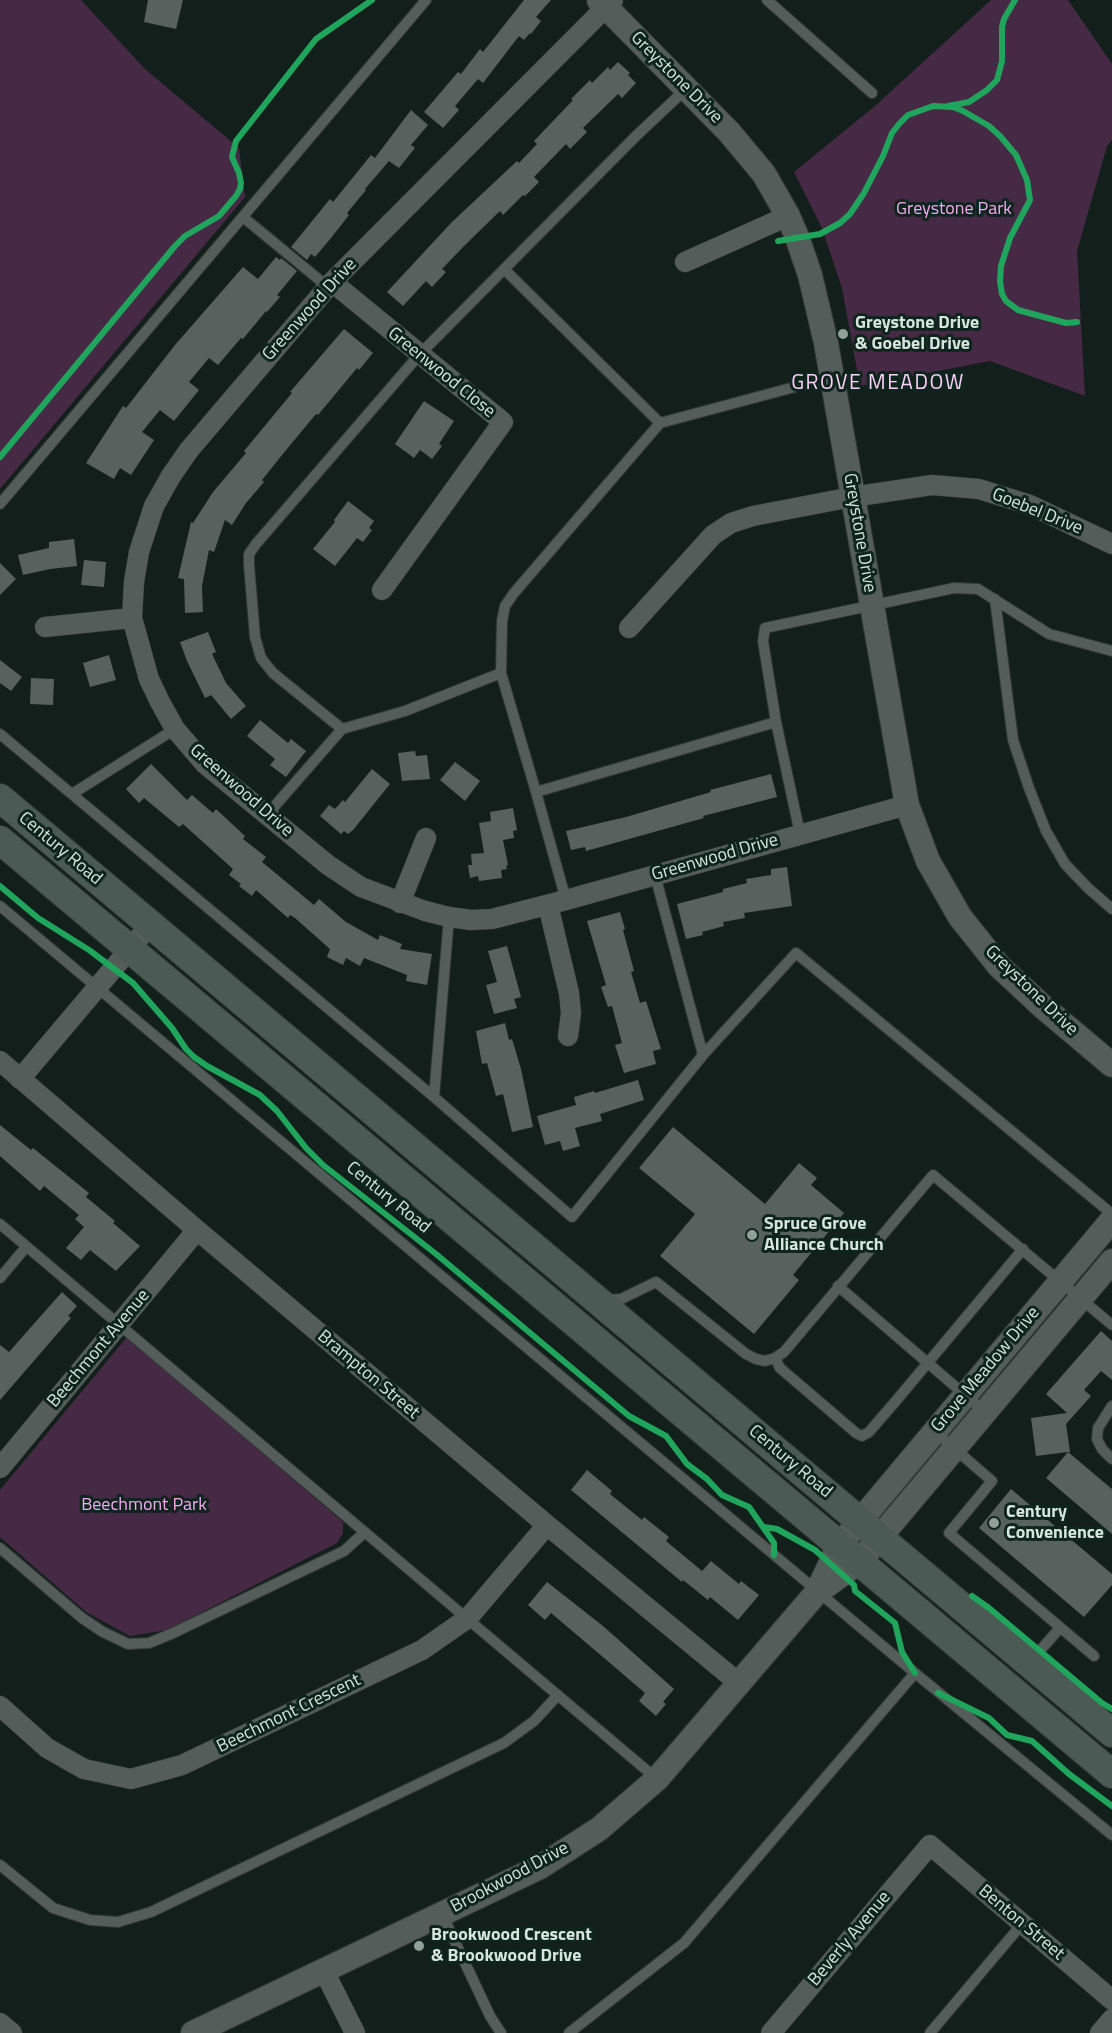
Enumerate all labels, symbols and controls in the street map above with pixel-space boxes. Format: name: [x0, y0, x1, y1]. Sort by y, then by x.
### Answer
street label: Greystone Drive: [626, 28, 726, 128]
park label: Greystone Park: [896, 199, 1012, 221]
street label: Greenwood Drive: [258, 254, 362, 366]
place label: Greystone Drive & Goebel Drive: [855, 313, 979, 356]
street label: Greenwood Close: [383, 323, 499, 423]
marker: Greystone Drive & Goebel Drive: [836, 327, 850, 341]
district label: GROVE MEADOW: [791, 371, 965, 397]
street label: Greystone Drive: [838, 472, 880, 594]
street label: Goebel Drive: [989, 484, 1085, 540]
street label: Greenwood Drive: [185, 740, 297, 842]
street label: Century Road: [14, 808, 106, 890]
street label: Greenwood Drive: [649, 830, 781, 886]
street label: Greystone Drive: [980, 941, 1082, 1041]
street label: Century Road: [342, 1157, 434, 1239]
place label: Spruce Grove Alliance Church: [764, 1214, 884, 1256]
marker: Spruce Grove Alliance Church: [745, 1228, 759, 1242]
street label: Beechmont Avenue: [43, 1286, 155, 1412]
street label: Grove Meadow Drive: [927, 1303, 1045, 1437]
street label: Brampton Street: [313, 1326, 423, 1424]
street label: Century Road: [744, 1421, 836, 1503]
park label: Beechmont Park: [81, 1495, 207, 1517]
place label: Century Convenience: [1006, 1502, 1104, 1544]
marker: Century Convenience: [987, 1516, 1001, 1530]
street label: Beechmont Crescent: [214, 1670, 364, 1758]
street label: Brookwood Drive: [447, 1838, 573, 1918]
street label: Benton Street: [974, 1881, 1068, 1965]
street label: Beverly Avenue: [804, 1887, 896, 1991]
place label: Brookwood Crescent & Brookwood Drive: [431, 1925, 592, 1968]
marker: Brookwood Crescent & Brookwood Drive: [412, 1939, 426, 1953]

